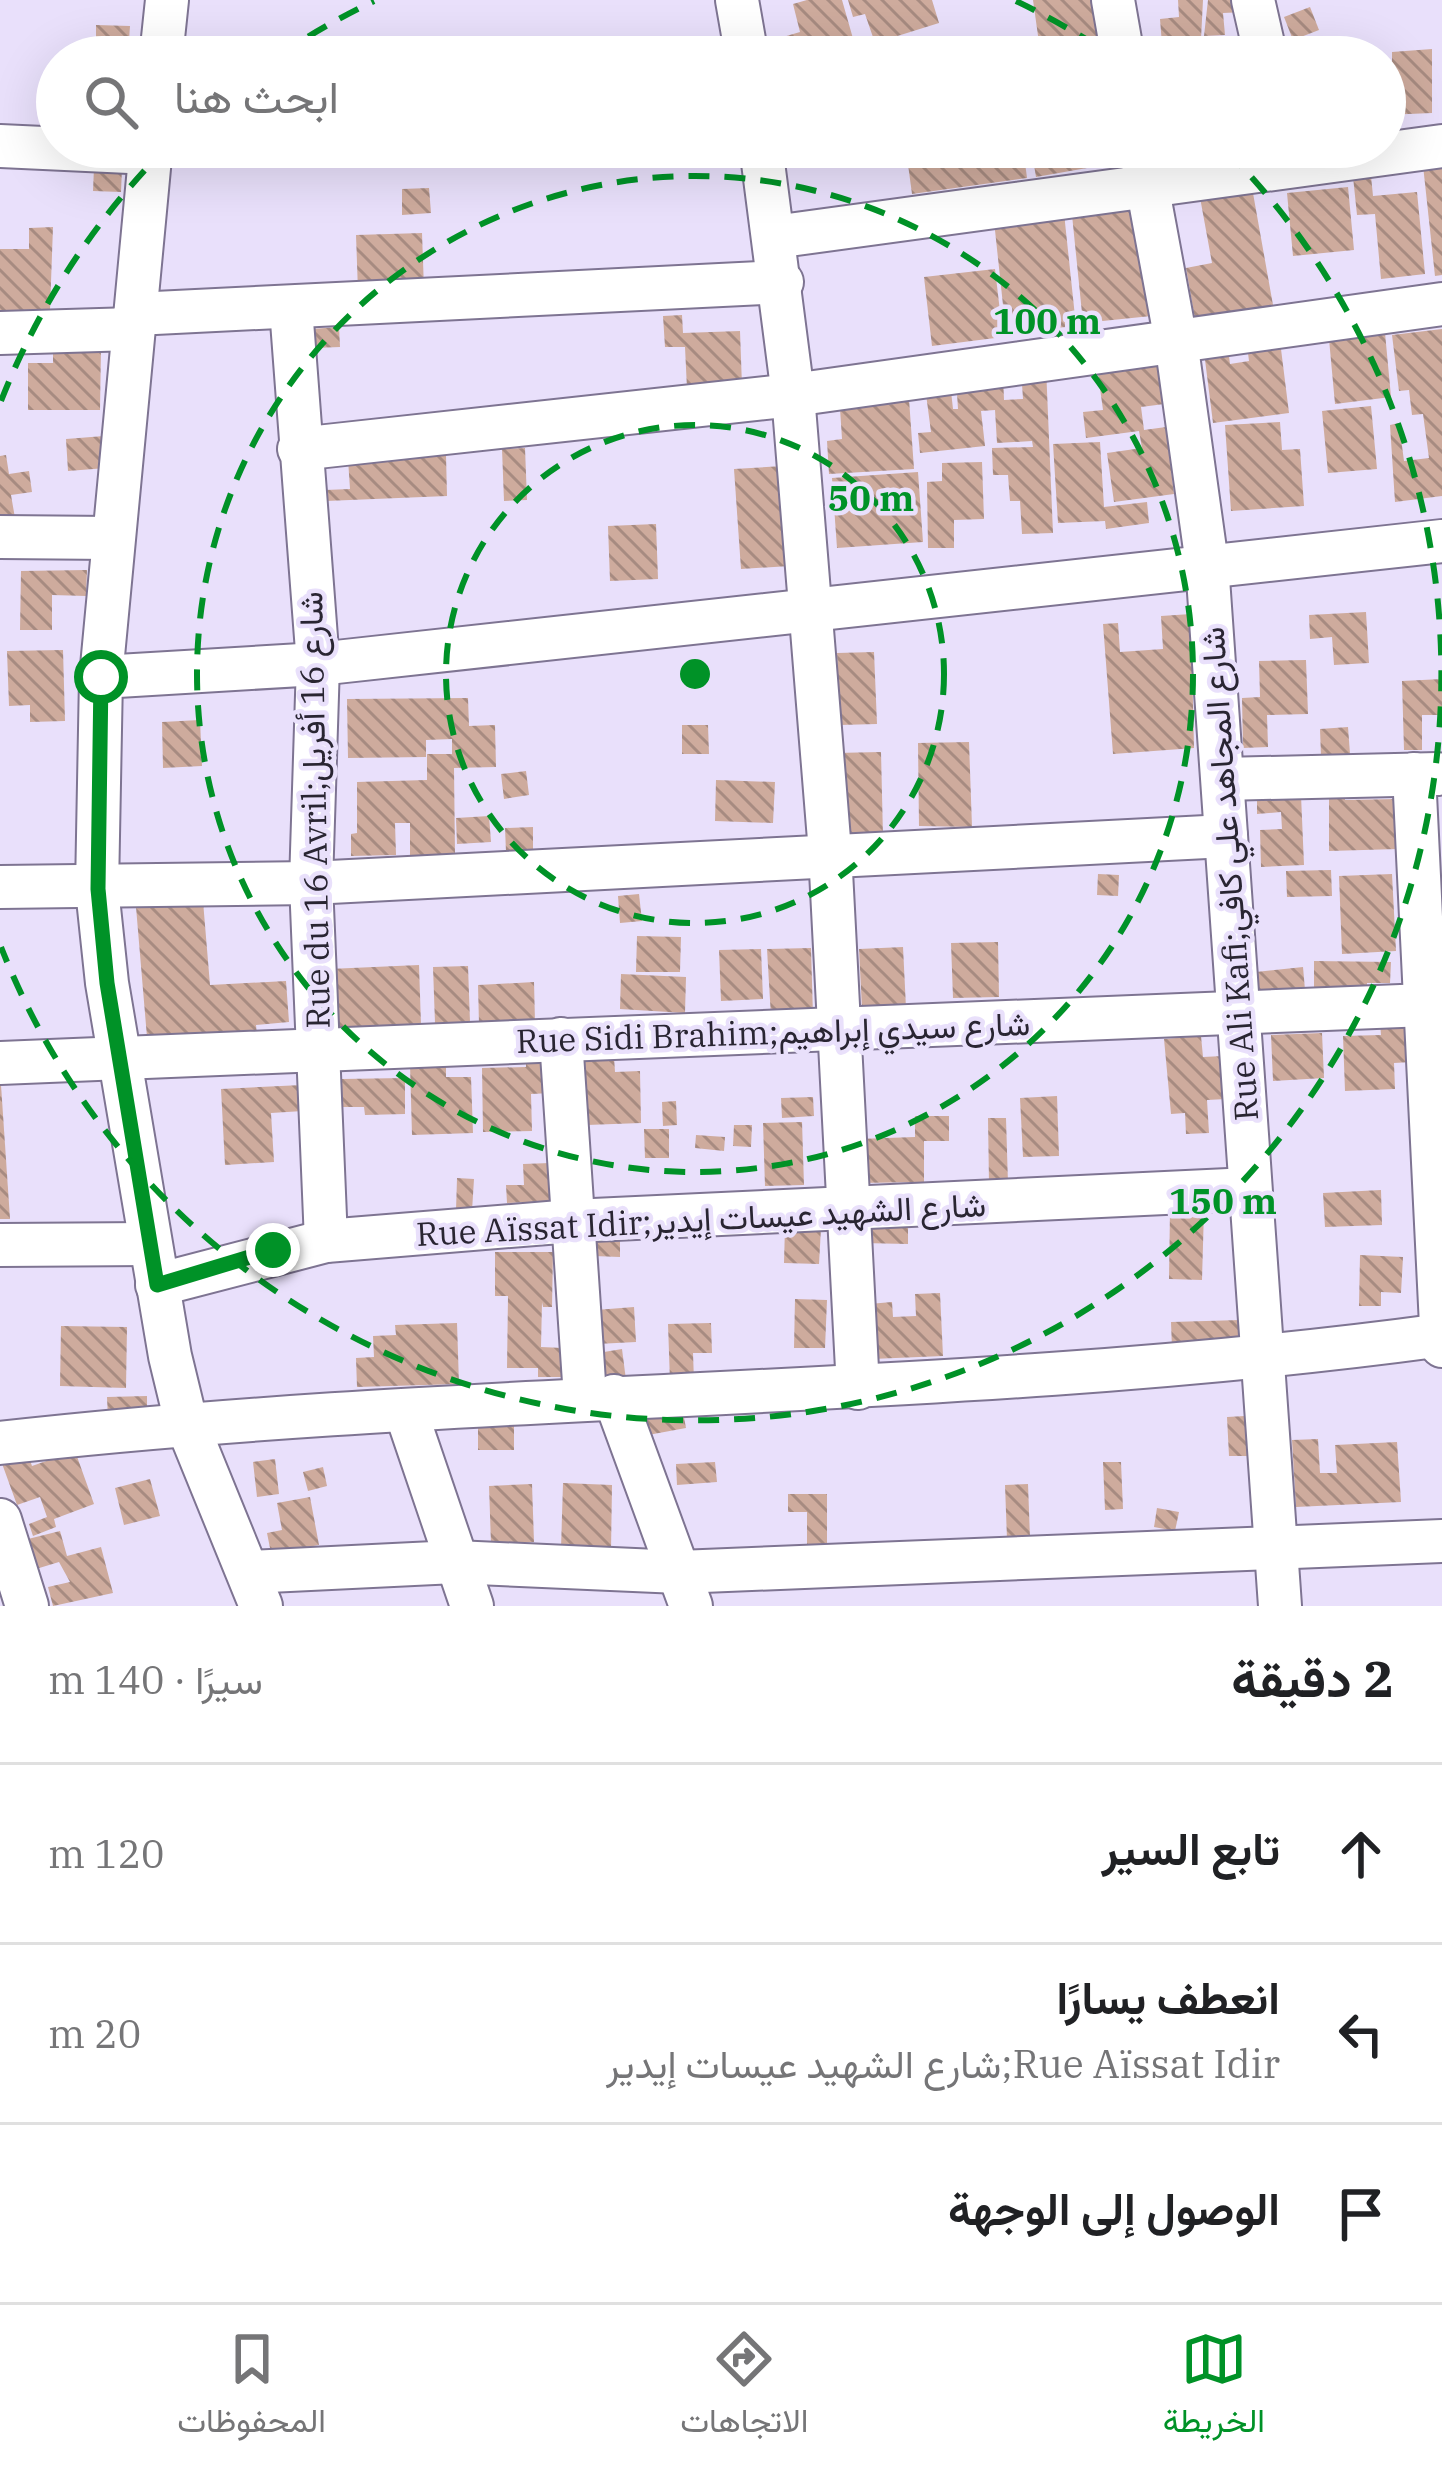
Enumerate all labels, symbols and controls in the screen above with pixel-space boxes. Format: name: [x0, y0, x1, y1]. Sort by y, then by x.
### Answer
search box: [36, 36, 1406, 168]
text: ابحث هنا: [174, 67, 339, 125]
icon: search: [78, 69, 144, 135]
text: 100 m: [993, 297, 1101, 344]
text: 50 m: [828, 474, 914, 521]
street label: Rue du 16 Avril;شارع 16 أفريل: [288, 591, 341, 1029]
street label: Rue Ali Kafi;شارع المجاهد علي كافي: [1190, 625, 1273, 1122]
route start: [74, 650, 128, 704]
centre of rings: [674, 653, 716, 695]
street label: Rue Sidi Brahim;شارع سيدي إبراهيم: [515, 1001, 1031, 1068]
text: 150 m: [1169, 1177, 1277, 1224]
street label: Rue Aïssat Idir;شارع الشهيد عيسات إيدير: [415, 1182, 987, 1257]
route end: [246, 1223, 300, 1277]
text: 2 دقيقة: [1231, 1645, 1394, 1711]
text: سيرًا · 140 m: [48, 1654, 263, 1705]
text: تابع السير: [1102, 1819, 1280, 1877]
icon: ahead: [1328, 1821, 1394, 1887]
text: 120 m: [48, 1828, 164, 1879]
text: انعطف يسارًا: [1057, 1968, 1280, 2026]
icon: left: [1328, 2001, 1394, 2067]
text: 20 m: [48, 2008, 141, 2059]
text: Rue Aïssat Idir;شارع الشهيد عيسات إيدير: [606, 2038, 1280, 2089]
text: الوصول إلى الوجهة: [948, 2179, 1280, 2237]
icon: arrive: [1328, 2181, 1394, 2247]
tab: المحفوظات: [177, 2326, 326, 2450]
tab: الاتجاهات: [680, 2326, 808, 2450]
tab: الخريطة: [1163, 2326, 1265, 2450]

